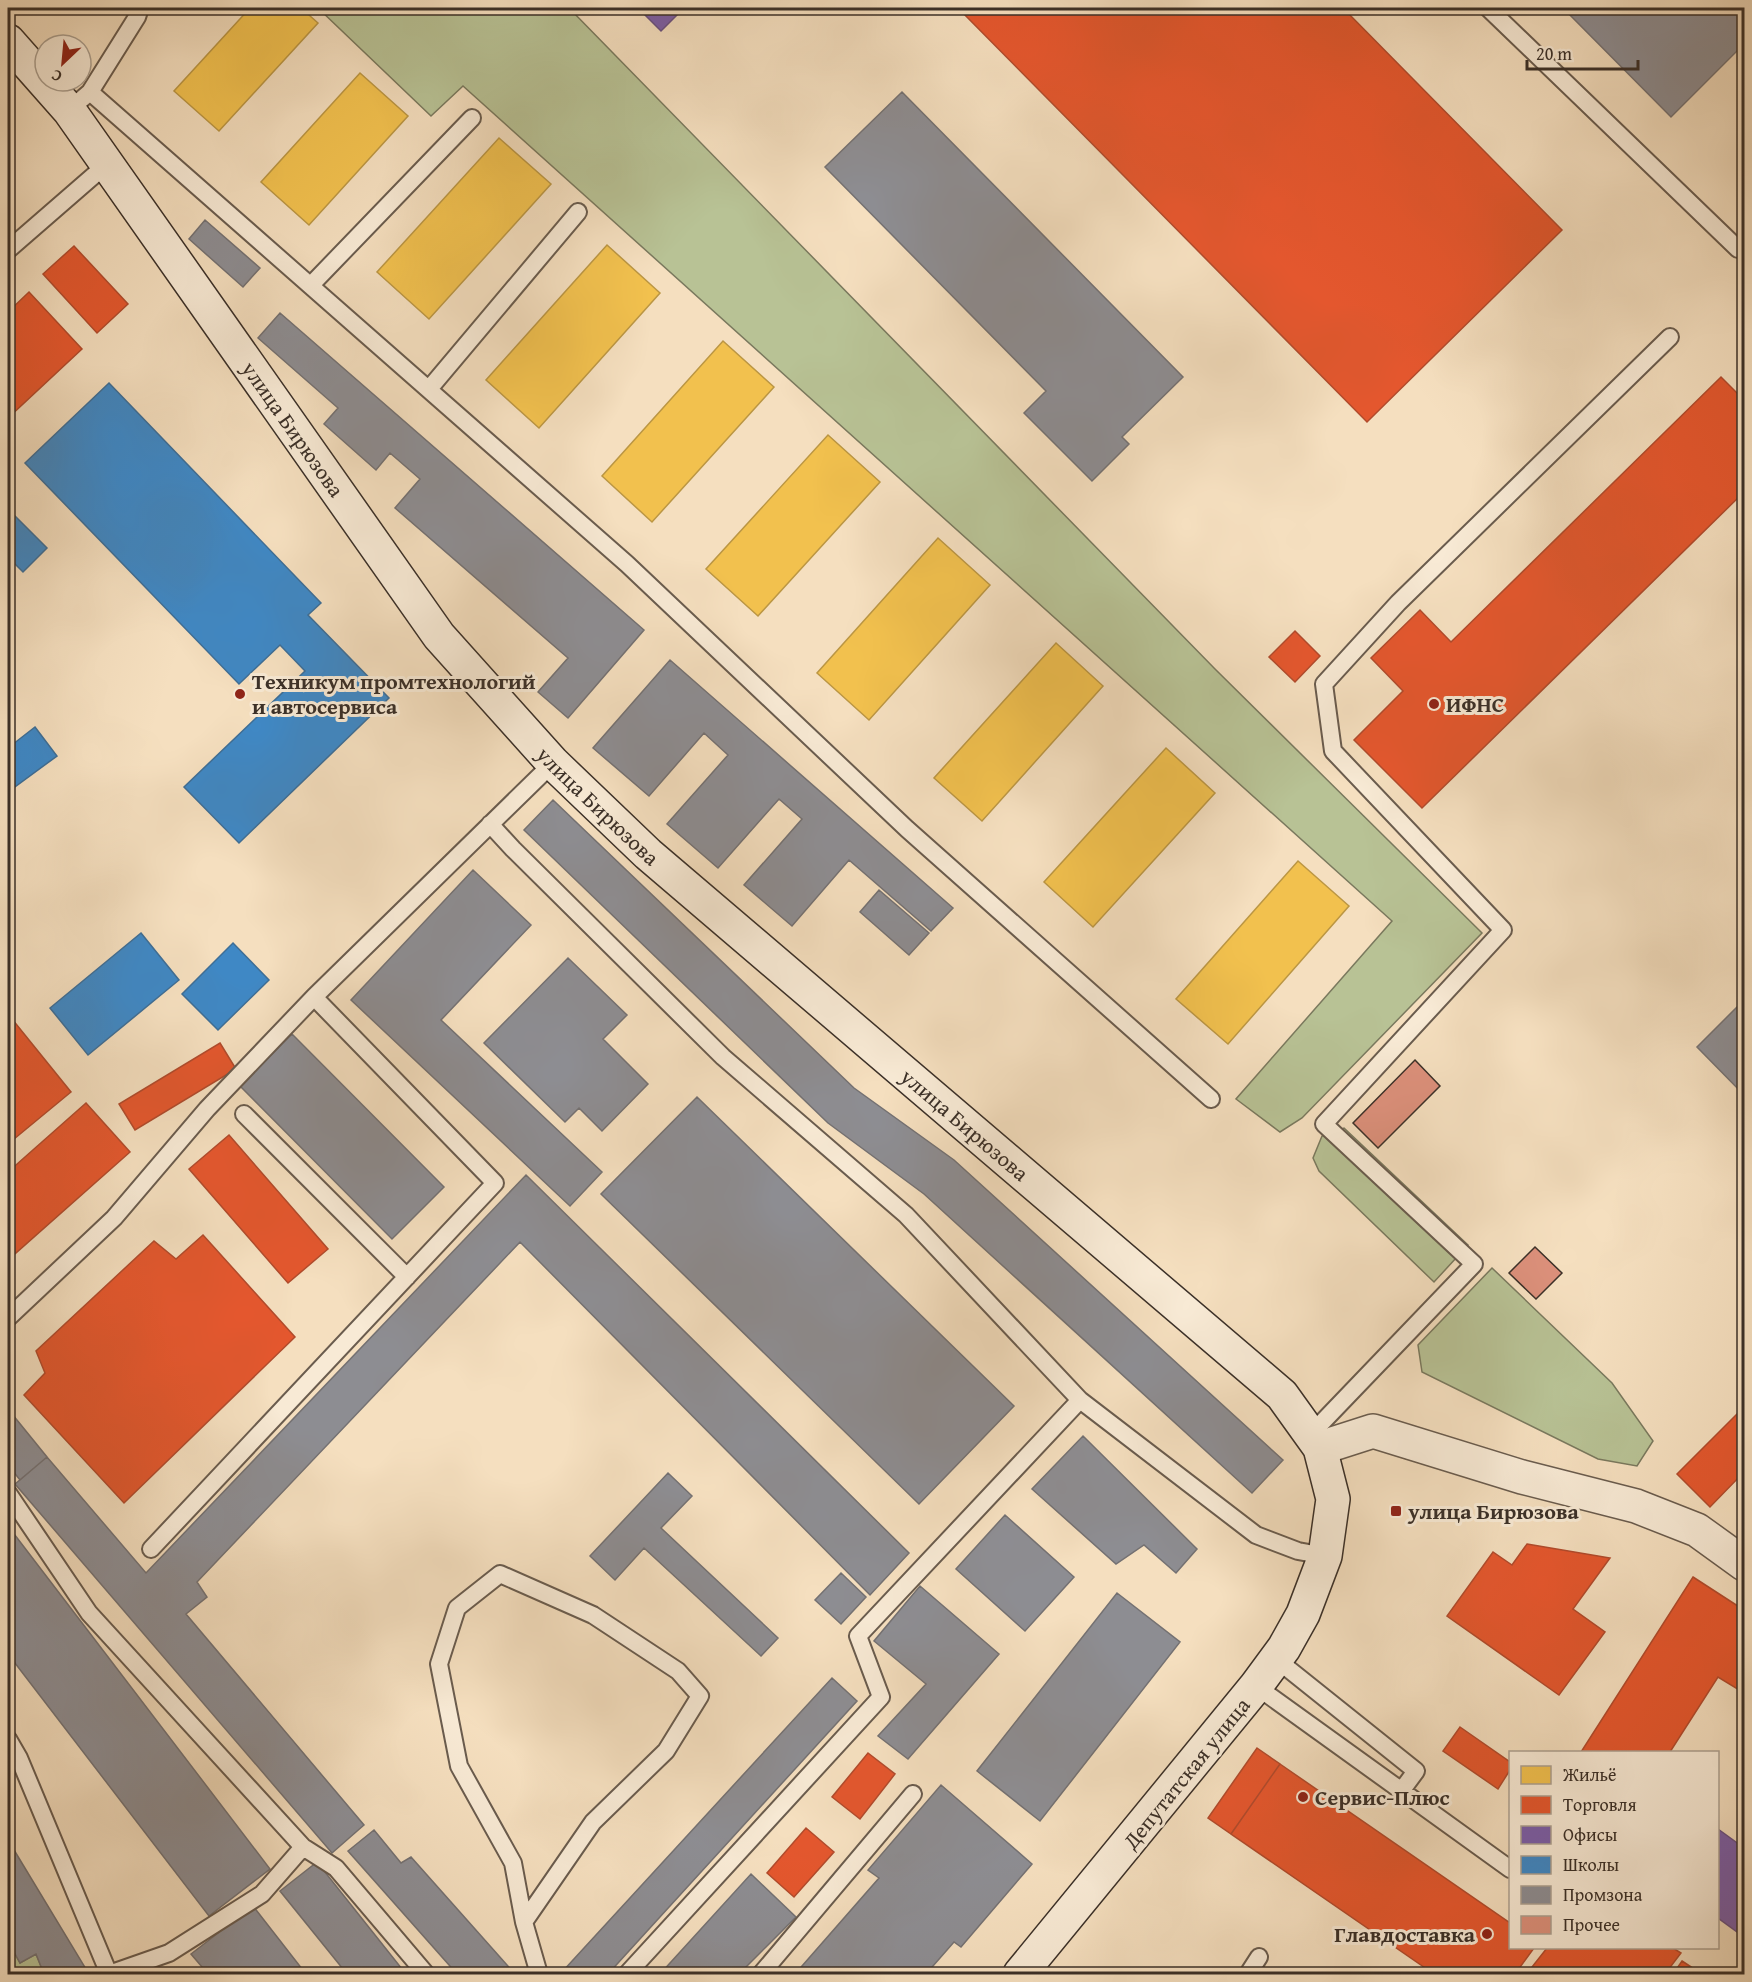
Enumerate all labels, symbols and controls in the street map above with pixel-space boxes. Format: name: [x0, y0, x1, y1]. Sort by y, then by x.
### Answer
north arrow: [33, 33, 93, 93]
scale bar: [1527, 33, 1638, 71]
text: 20 m: [1536, 40, 1572, 67]
text: С: [47, 64, 66, 89]
street label: улица Бирюзова: [234, 354, 353, 504]
place label: Техникум промтехнологий и автосервиса: [252, 665, 536, 722]
marker: Техникум промтехнологий и автосервиса: [233, 687, 247, 701]
place label: ИФНС: [1446, 688, 1504, 720]
marker: ИФНС: [1427, 697, 1441, 711]
street label: улица Бирюзова: [529, 738, 667, 873]
street label: улица Бирюзова: [893, 1060, 1036, 1189]
place label: улица Бирюзова: [1407, 1495, 1580, 1527]
marker: улица Бирюзова: [1389, 1504, 1403, 1518]
street label: Депутатская улица: [1114, 1690, 1258, 1856]
legend: [1509, 1751, 1719, 1949]
text: Жильё: [1562, 1761, 1617, 1788]
place label: Сервис-Плюс: [1315, 1781, 1450, 1813]
marker: Сервис-Плюс: [1296, 1790, 1310, 1804]
text: Торговля: [1563, 1791, 1637, 1818]
text: Офисы: [1563, 1821, 1618, 1848]
text: Школы: [1563, 1851, 1620, 1878]
text: Промзона: [1563, 1881, 1643, 1908]
text: Прочее: [1563, 1911, 1620, 1938]
place label: Главдоставка: [1334, 1918, 1476, 1950]
marker: Главдоставка: [1480, 1927, 1494, 1941]

